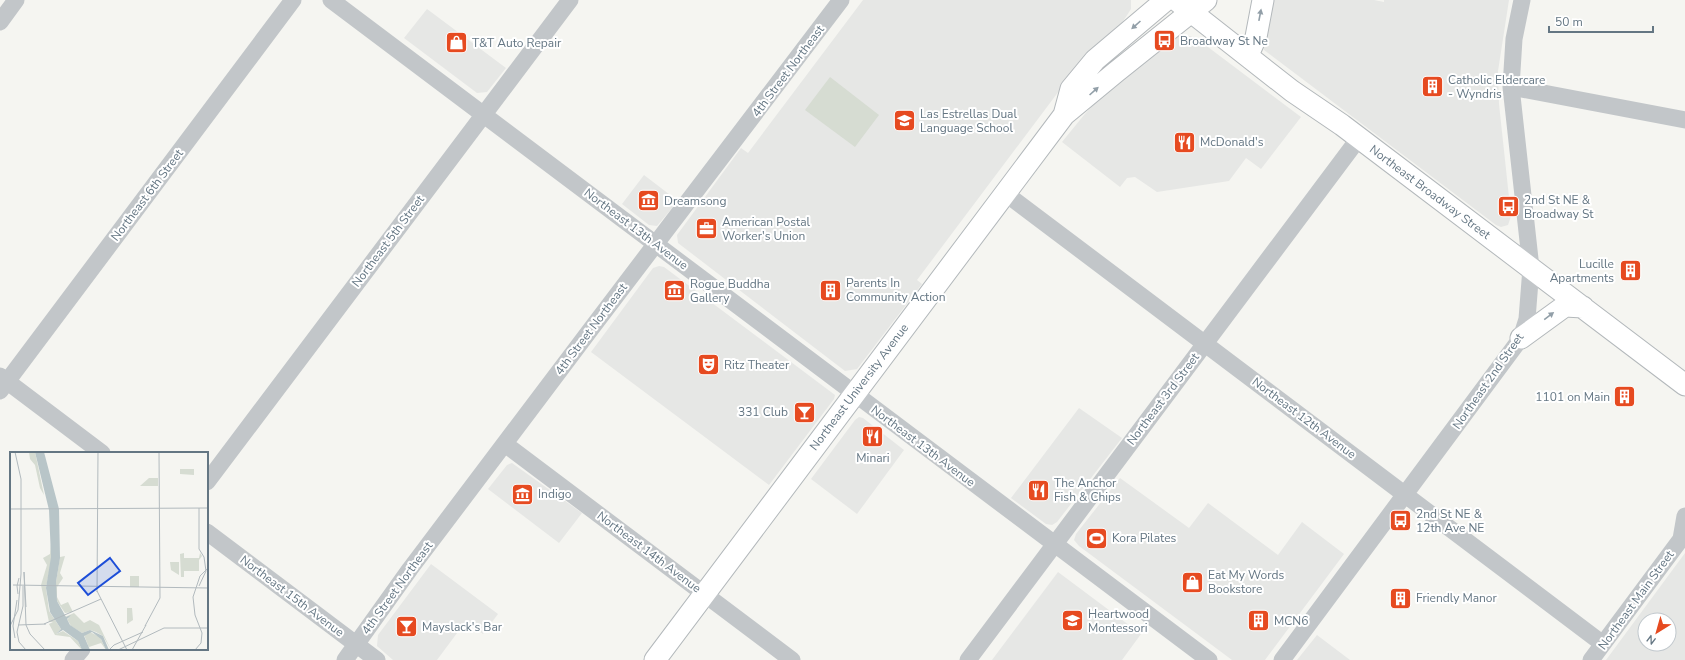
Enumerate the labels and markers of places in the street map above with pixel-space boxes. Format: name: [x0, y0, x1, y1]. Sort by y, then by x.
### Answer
bus stop icon: Broadway St Ne: [1151, 28, 1177, 54]
shop icon: T&T Auto Repair: [444, 30, 470, 56]
place label: Broadway St Ne: [1180, 33, 1268, 49]
place label: T&T Auto Repair: [472, 35, 562, 51]
place label: Catholic Eldercare - Wyndris: [1448, 72, 1545, 102]
building icon: Catholic Eldercare - Wyndris: [1419, 74, 1445, 100]
place label: Las Estrellas Dual Language School: [920, 106, 1017, 136]
school or university icon: Las Estrellas Dual Language School: [892, 108, 918, 134]
restaurant icon: McDonald's: [1172, 129, 1198, 155]
place label: McDonald's: [1200, 134, 1264, 150]
museum icon: Dreamsong: [635, 188, 661, 214]
place label: 2nd St NE & Broadway St: [1524, 192, 1594, 222]
place label: Dreamsong: [664, 193, 726, 209]
bus stop icon: 2nd St NE & Broadway St: [1495, 194, 1521, 220]
place label: American Postal Worker's Union: [722, 214, 811, 244]
office icon: American Postal Worker's Union: [694, 216, 720, 242]
place label: Lucille Apartments: [1550, 256, 1614, 286]
building icon: Lucille Apartments: [1617, 258, 1643, 284]
place label: Parents In Community Action: [846, 275, 945, 305]
place label: Rogue Buddha Gallery: [690, 276, 770, 306]
building icon: Parents In Community Action: [817, 277, 843, 303]
museum icon: Rogue Buddha Gallery: [661, 278, 687, 304]
theatre icon: Ritz Theater: [696, 352, 722, 378]
place label: Ritz Theater: [724, 357, 790, 373]
building icon: 1101 on Main: [1612, 384, 1638, 410]
place label: 1101 on Main: [1535, 389, 1610, 405]
bar icon: 331 Club: [791, 399, 817, 425]
place label: 331 Club: [738, 404, 788, 420]
restaurant icon: Minari: [860, 424, 886, 450]
place label: Minari: [856, 450, 890, 466]
place label: The Anchor Fish & Chips: [1054, 475, 1121, 505]
restaurant icon: The Anchor Fish & Chips: [1026, 477, 1052, 503]
museum icon: Indigo: [510, 481, 536, 507]
place label: Indigo: [538, 486, 572, 502]
place label: 2nd St NE & 12th Ave NE: [1416, 506, 1484, 536]
bus stop icon: 2nd St NE & 12th Ave NE: [1388, 508, 1414, 534]
sports icon: Kora Pilates: [1084, 525, 1110, 551]
place label: Kora Pilates: [1112, 530, 1177, 546]
place label: Eat My Words Bookstore: [1208, 567, 1284, 597]
shop icon: Eat My Words Bookstore: [1180, 569, 1206, 595]
building icon: Friendly Manor: [1387, 585, 1413, 611]
place label: Friendly Manor: [1416, 590, 1498, 606]
place label: Heartwood Montessori: [1088, 606, 1149, 636]
school or university icon: Heartwood Montessori: [1059, 608, 1085, 634]
building icon: MCN6: [1245, 608, 1271, 634]
place label: MCN6: [1274, 613, 1308, 629]
bar icon: Mayslack's Bar: [394, 614, 420, 640]
place label: Mayslack's Bar: [422, 619, 503, 635]

